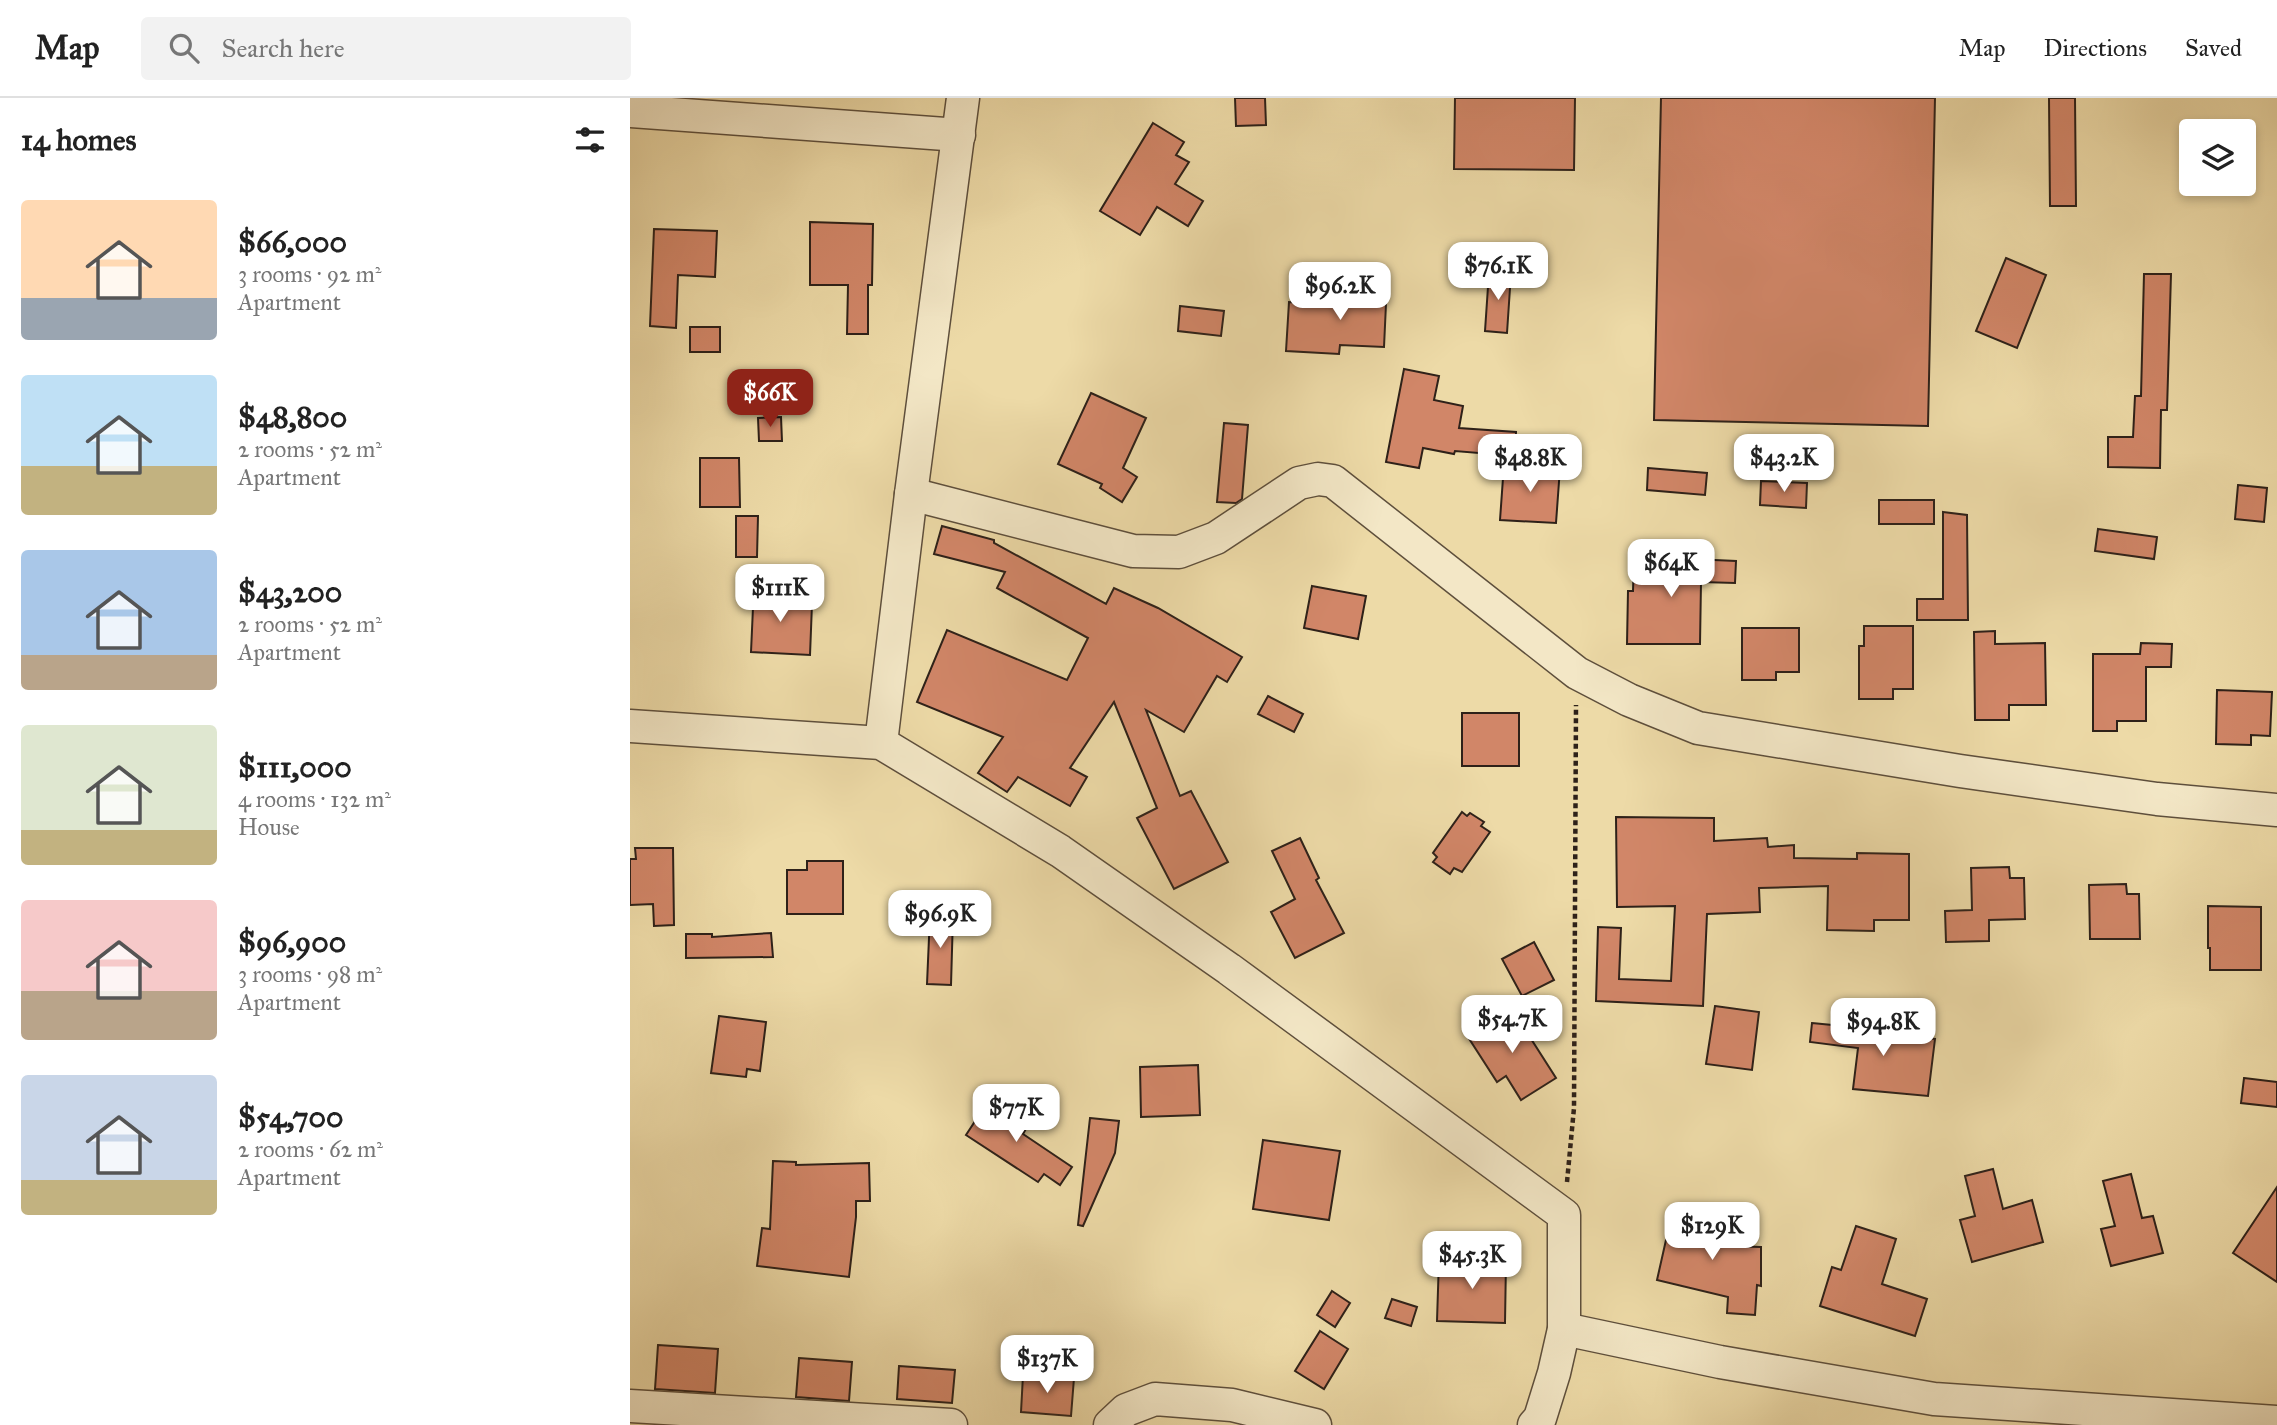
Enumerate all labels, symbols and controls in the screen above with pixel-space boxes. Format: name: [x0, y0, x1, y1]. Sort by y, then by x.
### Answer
search box: [141, 17, 631, 80]
text: Map: [35, 28, 99, 68]
icon: search: [165, 29, 203, 67]
text: Search here: [221, 32, 345, 64]
text: Map: [1959, 33, 2006, 63]
text: Directions: [2044, 33, 2147, 63]
text: Saved: [2185, 33, 2242, 63]
map controls: [2179, 119, 2256, 196]
button: layers: [2179, 119, 2256, 196]
icon: filters: [571, 121, 609, 159]
text: 14 homes: [21, 122, 136, 158]
text: $66,000: [238, 224, 347, 260]
icon: home: [77, 228, 161, 312]
pin: $76.1K: [1441, 242, 1555, 302]
text: $76.1K: [1464, 251, 1532, 279]
text: 3 rooms · 92 m²: [238, 260, 381, 288]
pin: $96.2K: [1283, 262, 1397, 322]
text: $96.2K: [1305, 271, 1375, 299]
text: Apartment: [238, 288, 341, 316]
pin: $66K: [729, 370, 811, 429]
text: $66K: [743, 378, 797, 406]
text: $48,800: [238, 399, 347, 435]
icon: home: [77, 403, 161, 487]
pin: $48.8K: [1473, 434, 1587, 494]
pin: $43.2K: [1727, 434, 1841, 494]
text: 2 rooms · 52 m²: [238, 435, 382, 463]
text: $48.8K: [1494, 443, 1566, 471]
text: $43.2K: [1750, 443, 1818, 471]
text: Apartment: [238, 463, 341, 491]
pin: $64K: [1630, 540, 1712, 599]
text: $64K: [1644, 548, 1698, 576]
pin: $111K: [731, 564, 829, 624]
text: $111K: [751, 573, 809, 601]
text: $43,200: [238, 574, 342, 610]
icon: home: [77, 578, 161, 662]
text: 2 rooms · 52 m²: [238, 610, 382, 638]
text: Apartment: [238, 638, 341, 666]
text: $111,000: [238, 749, 352, 785]
icon: home: [77, 753, 161, 837]
text: 4 rooms · 132 m²: [238, 785, 391, 813]
text: House: [238, 813, 300, 841]
pin: $96.9K: [883, 890, 997, 950]
text: $96.9K: [904, 899, 976, 927]
text: $96,900: [238, 924, 346, 960]
icon: home: [77, 928, 161, 1012]
text: 3 rooms · 98 m²: [238, 960, 382, 988]
text: Apartment: [238, 988, 341, 1016]
pin: $54.7K: [1455, 996, 1569, 1055]
pin: $94.8K: [1826, 998, 1940, 1058]
text: $54.7K: [1477, 1004, 1547, 1032]
text: $94.8K: [1847, 1007, 1919, 1035]
pin: $77K: [975, 1084, 1057, 1144]
text: $77K: [989, 1093, 1043, 1121]
text: $54,700: [238, 1099, 344, 1135]
icon: home: [77, 1103, 161, 1187]
text: 2 rooms · 62 m²: [238, 1135, 383, 1163]
text: Apartment: [238, 1163, 341, 1191]
pin: $129K: [1663, 1202, 1761, 1262]
text: $129K: [1681, 1211, 1743, 1239]
pin: $45.3K: [1415, 1232, 1529, 1291]
text: $45.3K: [1438, 1240, 1506, 1268]
pin: $137K: [998, 1336, 1096, 1395]
text: $137K: [1017, 1344, 1077, 1372]

